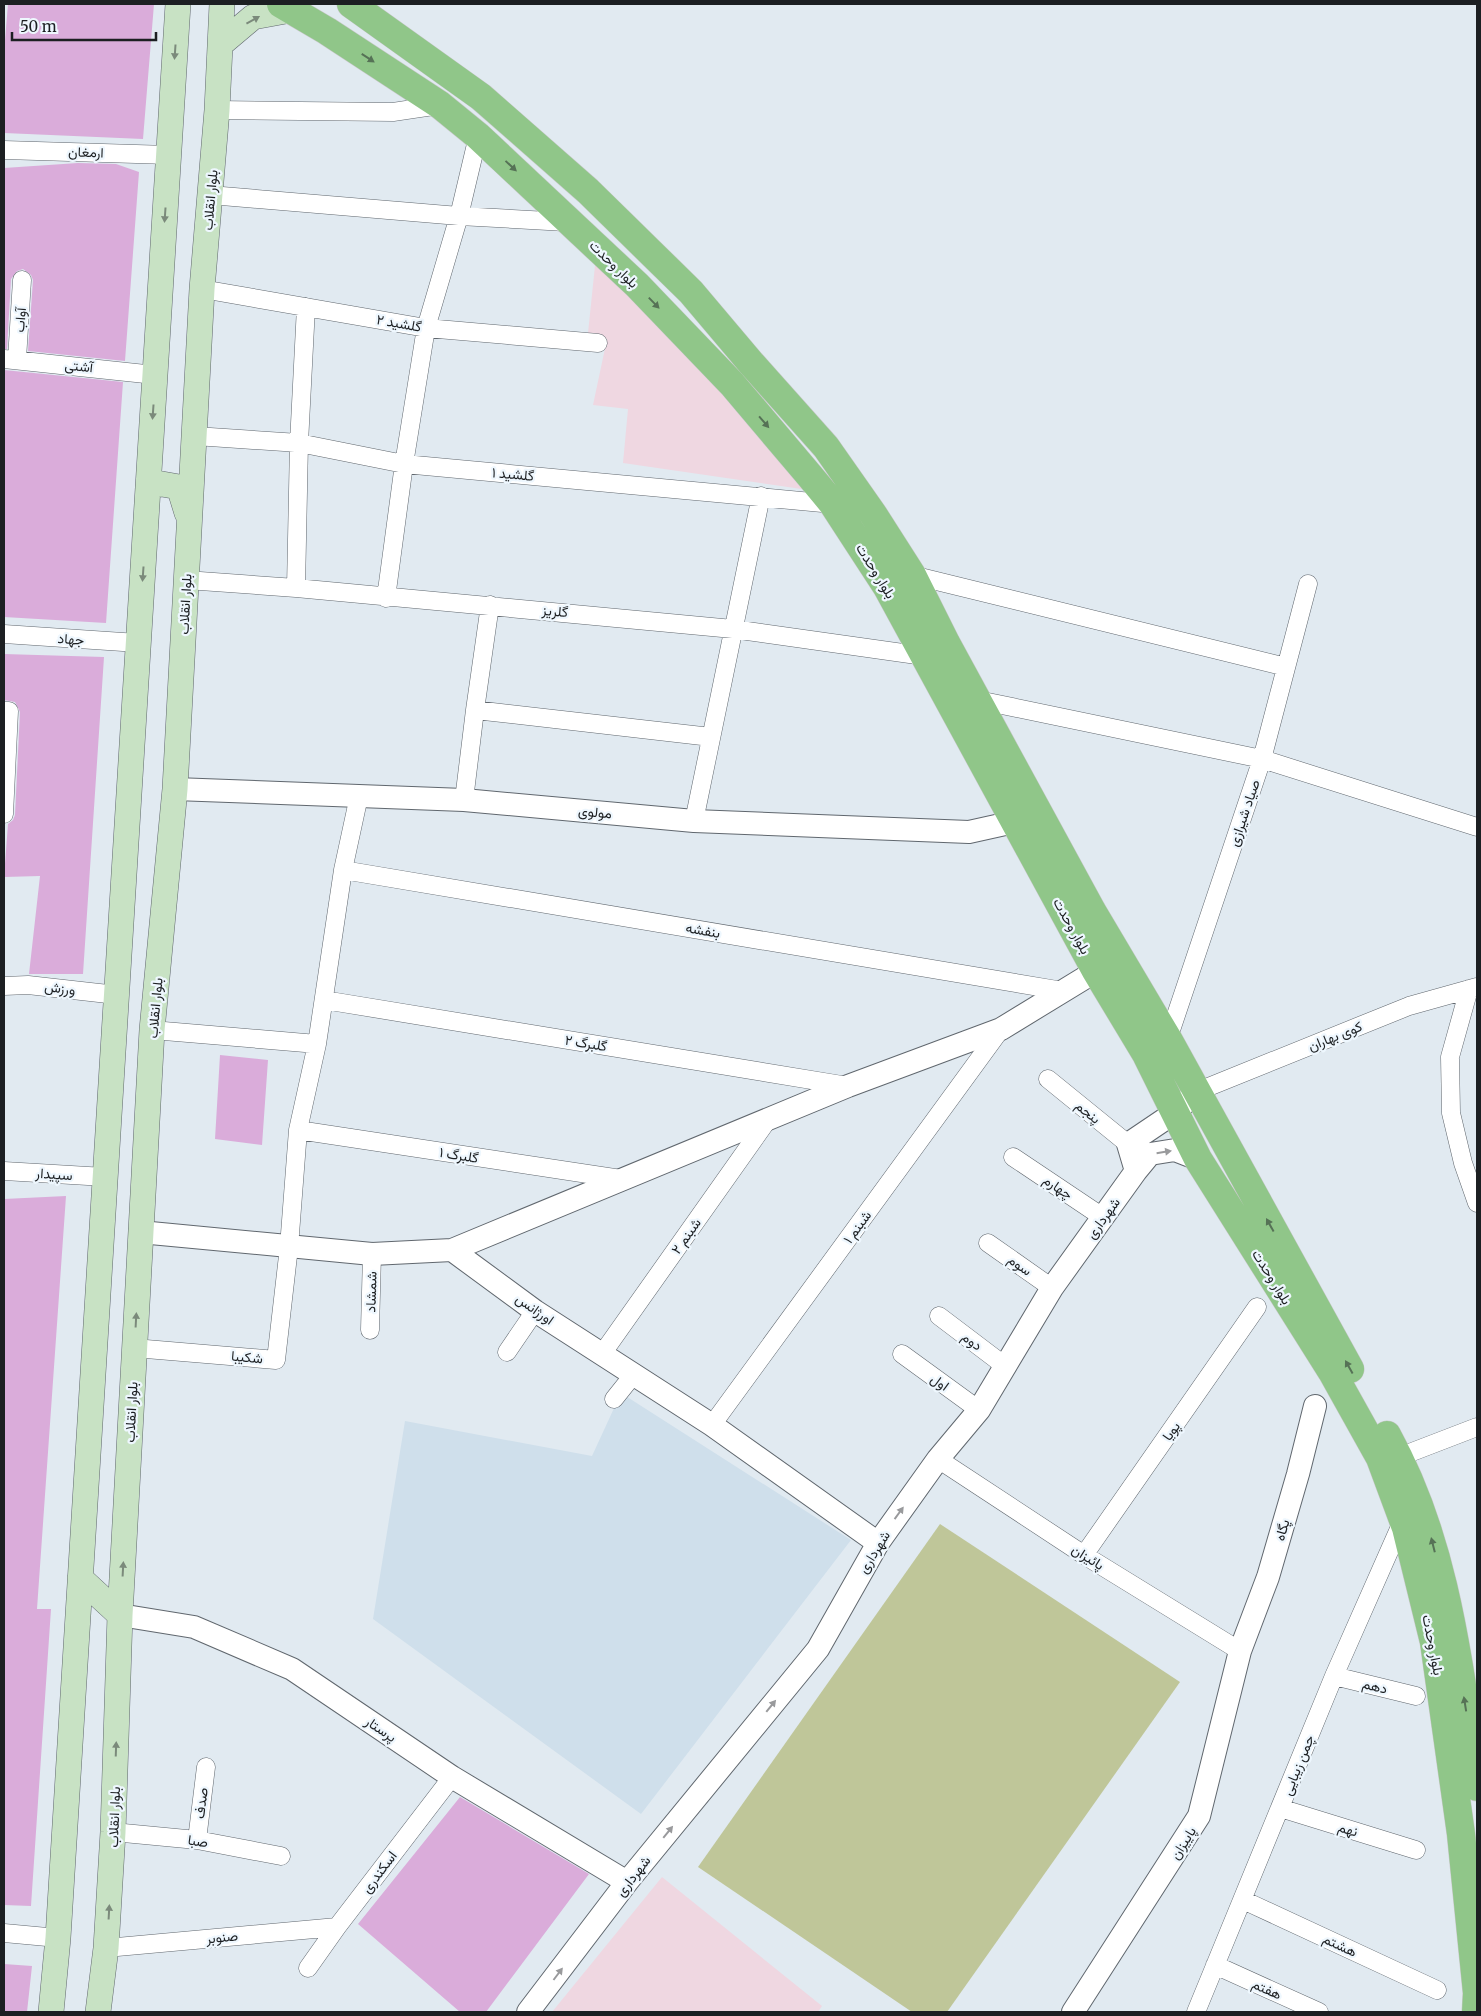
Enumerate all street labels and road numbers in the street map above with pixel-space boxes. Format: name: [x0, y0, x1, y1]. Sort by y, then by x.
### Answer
street label: ارمغان: [68, 142, 104, 162]
street label: بلوار انقلاب: [198, 169, 222, 231]
street label: بلوار وحدت: [586, 236, 642, 292]
street label: آواب: [10, 305, 30, 333]
street label: گلشید ۲: [375, 310, 423, 336]
street label: آشتی: [64, 356, 96, 377]
street label: گلشید ۱: [491, 463, 535, 485]
street label: بلوار وحدت: [852, 540, 900, 602]
street label: بلوار انقلاب: [174, 573, 196, 635]
street label: گلریز: [540, 601, 569, 621]
street label: جهاد: [57, 629, 85, 649]
street label: صیاد شیرازی: [1224, 777, 1264, 849]
street label: مولوی: [577, 802, 613, 822]
street label: بلوار وحدت: [1049, 895, 1095, 957]
street label: بنفشه: [684, 918, 722, 942]
street label: ورزش: [43, 977, 77, 999]
street label: بلوار انقلاب: [143, 977, 167, 1039]
street label: کوی بهاران: [1305, 1017, 1365, 1055]
street label: گلبرگ ۲: [564, 1031, 608, 1055]
street label: پنجم: [1071, 1096, 1104, 1128]
street label: گلبرگ ۱: [438, 1143, 480, 1167]
street label: سپیدار: [34, 1164, 73, 1185]
street label: چهارم: [1039, 1171, 1076, 1204]
street label: شهرداری: [1082, 1194, 1124, 1242]
street label: شبنم ۱: [839, 1207, 875, 1247]
street label: شبنم ۲: [667, 1214, 705, 1258]
street label: بلوار وحدت: [1248, 1246, 1296, 1308]
street label: سوم: [1004, 1250, 1036, 1280]
street label: شمشاد: [361, 1271, 381, 1313]
street label: اورژانس: [512, 1289, 558, 1329]
street label: دوم: [958, 1327, 986, 1355]
street label: شکیبا: [230, 1347, 264, 1367]
street label: اول: [927, 1369, 953, 1396]
street label: بلوار انقلاب: [120, 1381, 142, 1443]
street label: پویا: [1158, 1418, 1185, 1445]
street label: پگاه: [1270, 1517, 1295, 1543]
street label: شهرداری: [854, 1527, 894, 1577]
street label: پائیزان: [1068, 1540, 1108, 1575]
street label: بلوار وحدت: [1418, 1613, 1448, 1677]
street label: دهم: [1361, 1674, 1390, 1698]
street label: پرستار: [360, 1711, 400, 1747]
street label: چمن زیبایی: [1278, 1732, 1319, 1798]
street label: بلوار انقلاب: [104, 1786, 124, 1848]
street label: صدف: [190, 1786, 212, 1820]
street label: نهم: [1336, 1817, 1360, 1841]
street label: پاییزان: [1166, 1823, 1201, 1863]
street label: صبا: [187, 1831, 210, 1851]
street label: اسکندری: [357, 1847, 401, 1897]
street label: شهرداری: [611, 1852, 655, 1900]
street label: صنوبر: [204, 1927, 239, 1947]
street label: هشتم: [1320, 1929, 1360, 1961]
street label: هفتم: [1249, 1975, 1285, 2004]

